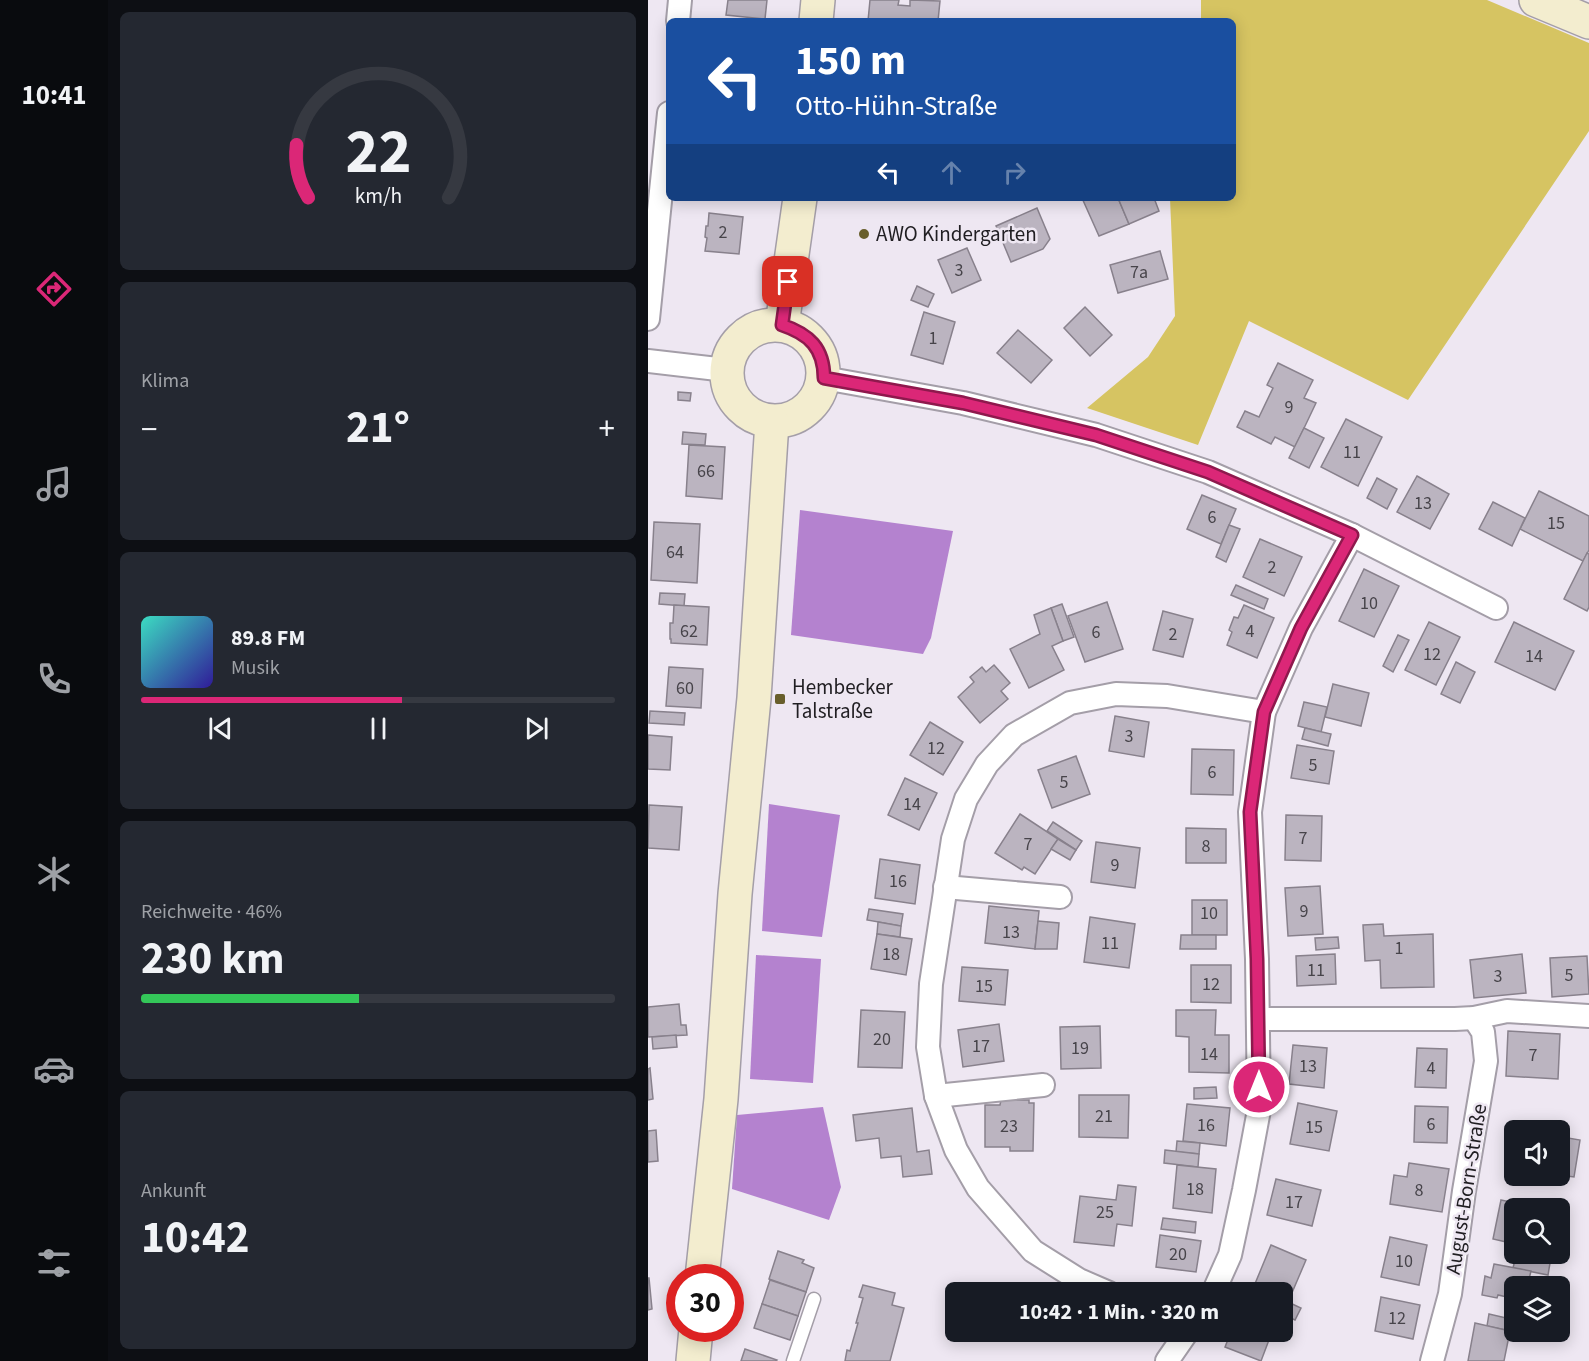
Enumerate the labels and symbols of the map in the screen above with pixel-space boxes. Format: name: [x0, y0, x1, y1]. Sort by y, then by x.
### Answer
place label: AWO Kindergarten: [876, 219, 1037, 249]
house number: 2: [719, 220, 728, 245]
marker: AWO Kindergarten: [857, 227, 871, 241]
pin: [762, 256, 813, 307]
house number: 3: [955, 258, 964, 283]
house number: 7a: [1130, 260, 1148, 285]
house number: 1: [929, 326, 937, 351]
house number: 9: [1285, 395, 1294, 420]
house number: 11: [1343, 440, 1361, 465]
house number: 66: [697, 459, 715, 484]
house number: 13: [1414, 491, 1432, 516]
house number: 6: [1208, 505, 1217, 530]
house number: 15: [1547, 511, 1565, 536]
house number: 64: [666, 540, 684, 565]
house number: 2: [1268, 555, 1277, 580]
house number: 10: [1360, 591, 1378, 616]
house number: 62: [680, 619, 698, 644]
house number: 4: [1246, 619, 1255, 644]
house number: 6: [1092, 620, 1101, 645]
house number: 2: [1169, 622, 1178, 647]
house number: 12: [1423, 642, 1441, 667]
house number: 14: [1525, 644, 1543, 669]
place label: Hembecker Talstraße: [792, 672, 894, 726]
house number: 60: [676, 676, 694, 701]
marker: Hembecker Talstraße: [773, 692, 787, 706]
house number: 3: [1125, 724, 1134, 749]
house number: 12: [927, 736, 945, 761]
house number: 5: [1309, 753, 1318, 778]
house number: 6: [1208, 760, 1217, 785]
house number: 5: [1060, 770, 1069, 795]
house number: 14: [903, 792, 921, 817]
house number: 7: [1299, 826, 1308, 851]
house number: 7: [1024, 832, 1033, 857]
house number: 8: [1202, 834, 1211, 859]
house number: 9: [1111, 853, 1120, 878]
house number: 16: [889, 869, 907, 894]
house number: 9: [1300, 899, 1309, 924]
house number: 10: [1200, 901, 1218, 926]
house number: 13: [1002, 920, 1020, 945]
house number: 11: [1101, 931, 1119, 956]
house number: 1: [1395, 936, 1403, 961]
house number: 18: [882, 942, 900, 967]
house number: 11: [1307, 958, 1325, 983]
house number: 5: [1565, 963, 1574, 988]
house number: 3: [1494, 964, 1503, 989]
house number: 12: [1202, 972, 1220, 997]
house number: 15: [975, 974, 993, 999]
house number: 20: [873, 1027, 891, 1052]
house number: 17: [972, 1034, 990, 1059]
house number: 19: [1071, 1036, 1089, 1061]
house number: 14: [1200, 1042, 1218, 1067]
house number: 7: [1529, 1043, 1538, 1068]
house number: 13: [1299, 1054, 1317, 1079]
position arrow: [1227, 1055, 1291, 1119]
house number: 4: [1427, 1056, 1436, 1081]
street label: August-Born-Straße: [1438, 1101, 1494, 1277]
house number: 21: [1095, 1104, 1113, 1129]
house number: 6: [1427, 1112, 1436, 1137]
house number: 16: [1197, 1113, 1215, 1138]
house number: 23: [1000, 1114, 1018, 1139]
house number: 15: [1305, 1115, 1323, 1140]
house number: 18: [1186, 1177, 1204, 1202]
house number: 8: [1415, 1178, 1424, 1203]
house number: 17: [1285, 1190, 1303, 1215]
house number: 25: [1096, 1200, 1114, 1225]
house number: 20: [1169, 1242, 1187, 1267]
house number: 10: [1395, 1249, 1413, 1274]
speed limit sign: 30: [666, 1264, 744, 1342]
house number: 12: [1388, 1306, 1406, 1331]

